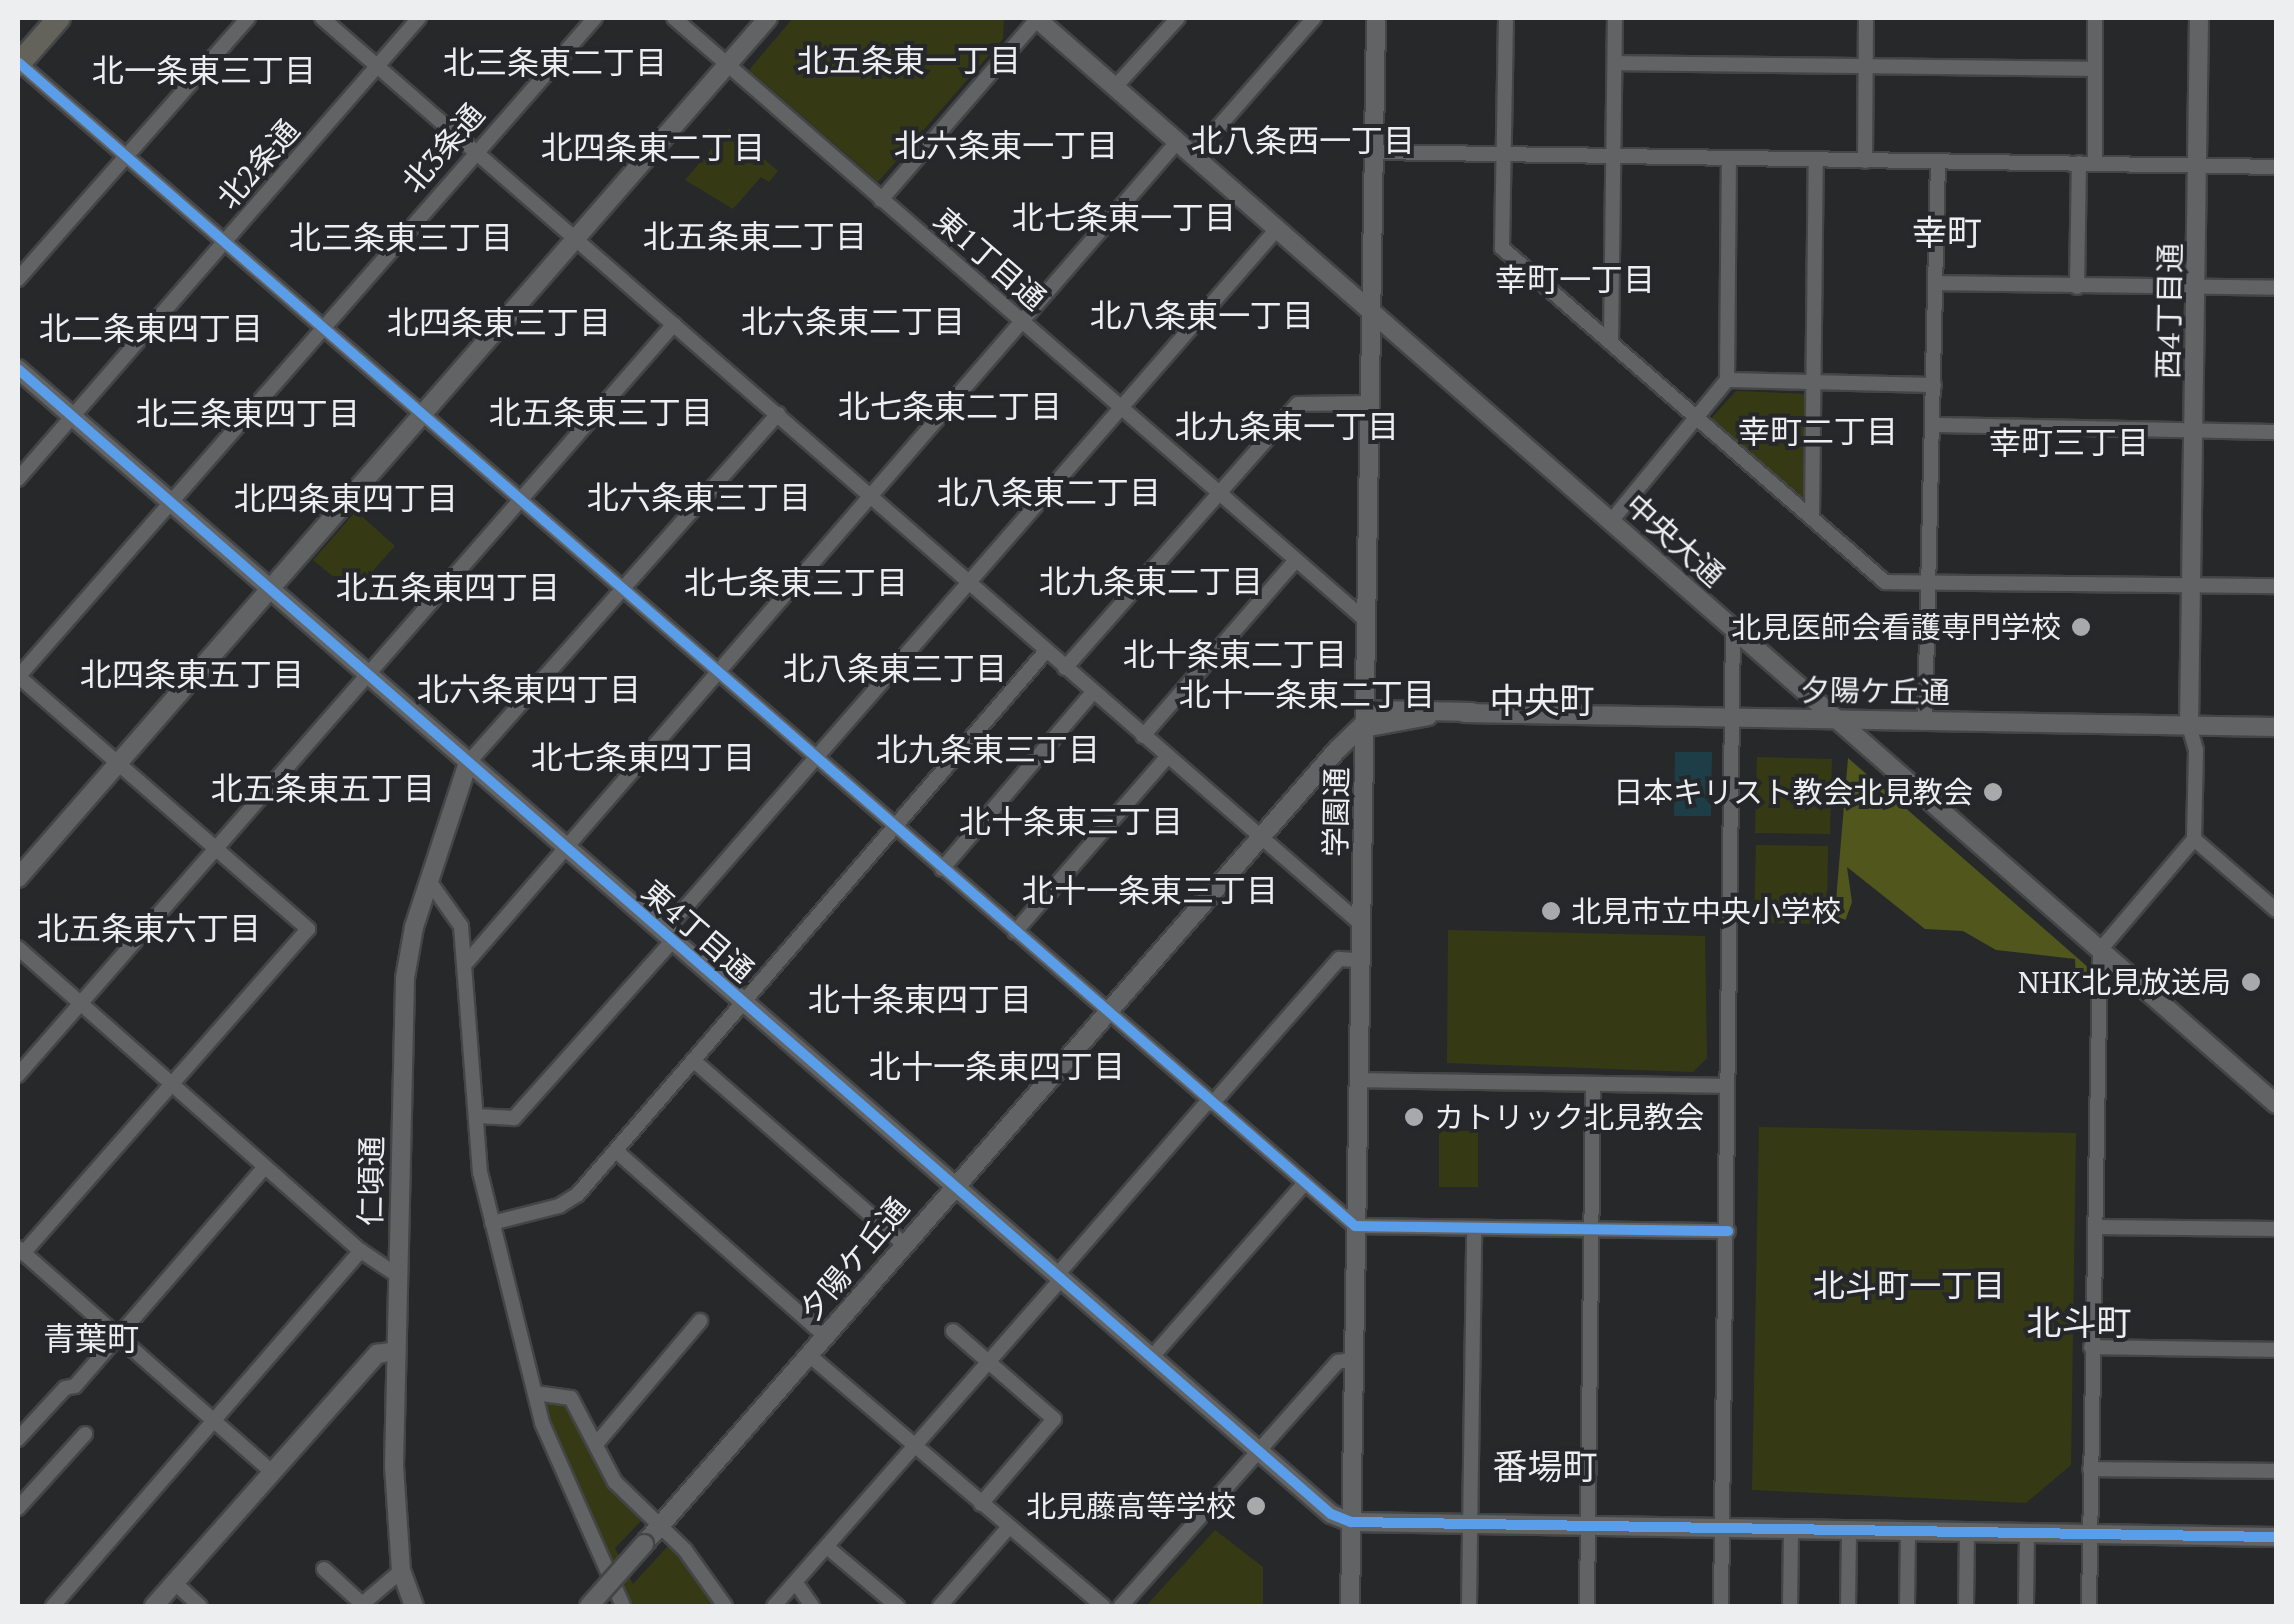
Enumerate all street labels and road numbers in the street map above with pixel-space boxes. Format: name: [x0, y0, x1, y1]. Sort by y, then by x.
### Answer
street label: 北3条通: [395, 96, 491, 200]
street label: 北2条通: [210, 112, 306, 216]
street label: 東1丁目通: [927, 201, 1053, 317]
street label: 西4丁目通: [2150, 243, 2188, 379]
street label: 中央大通: [1618, 486, 1732, 594]
street label: 夕陽ケ丘通: [1800, 672, 1950, 710]
street label: 学園通: [1317, 767, 1355, 857]
street label: 東4丁目通: [635, 873, 761, 989]
street label: 仁頃通: [352, 1136, 390, 1226]
street label: 夕陽ケ丘通: [792, 1190, 916, 1328]

